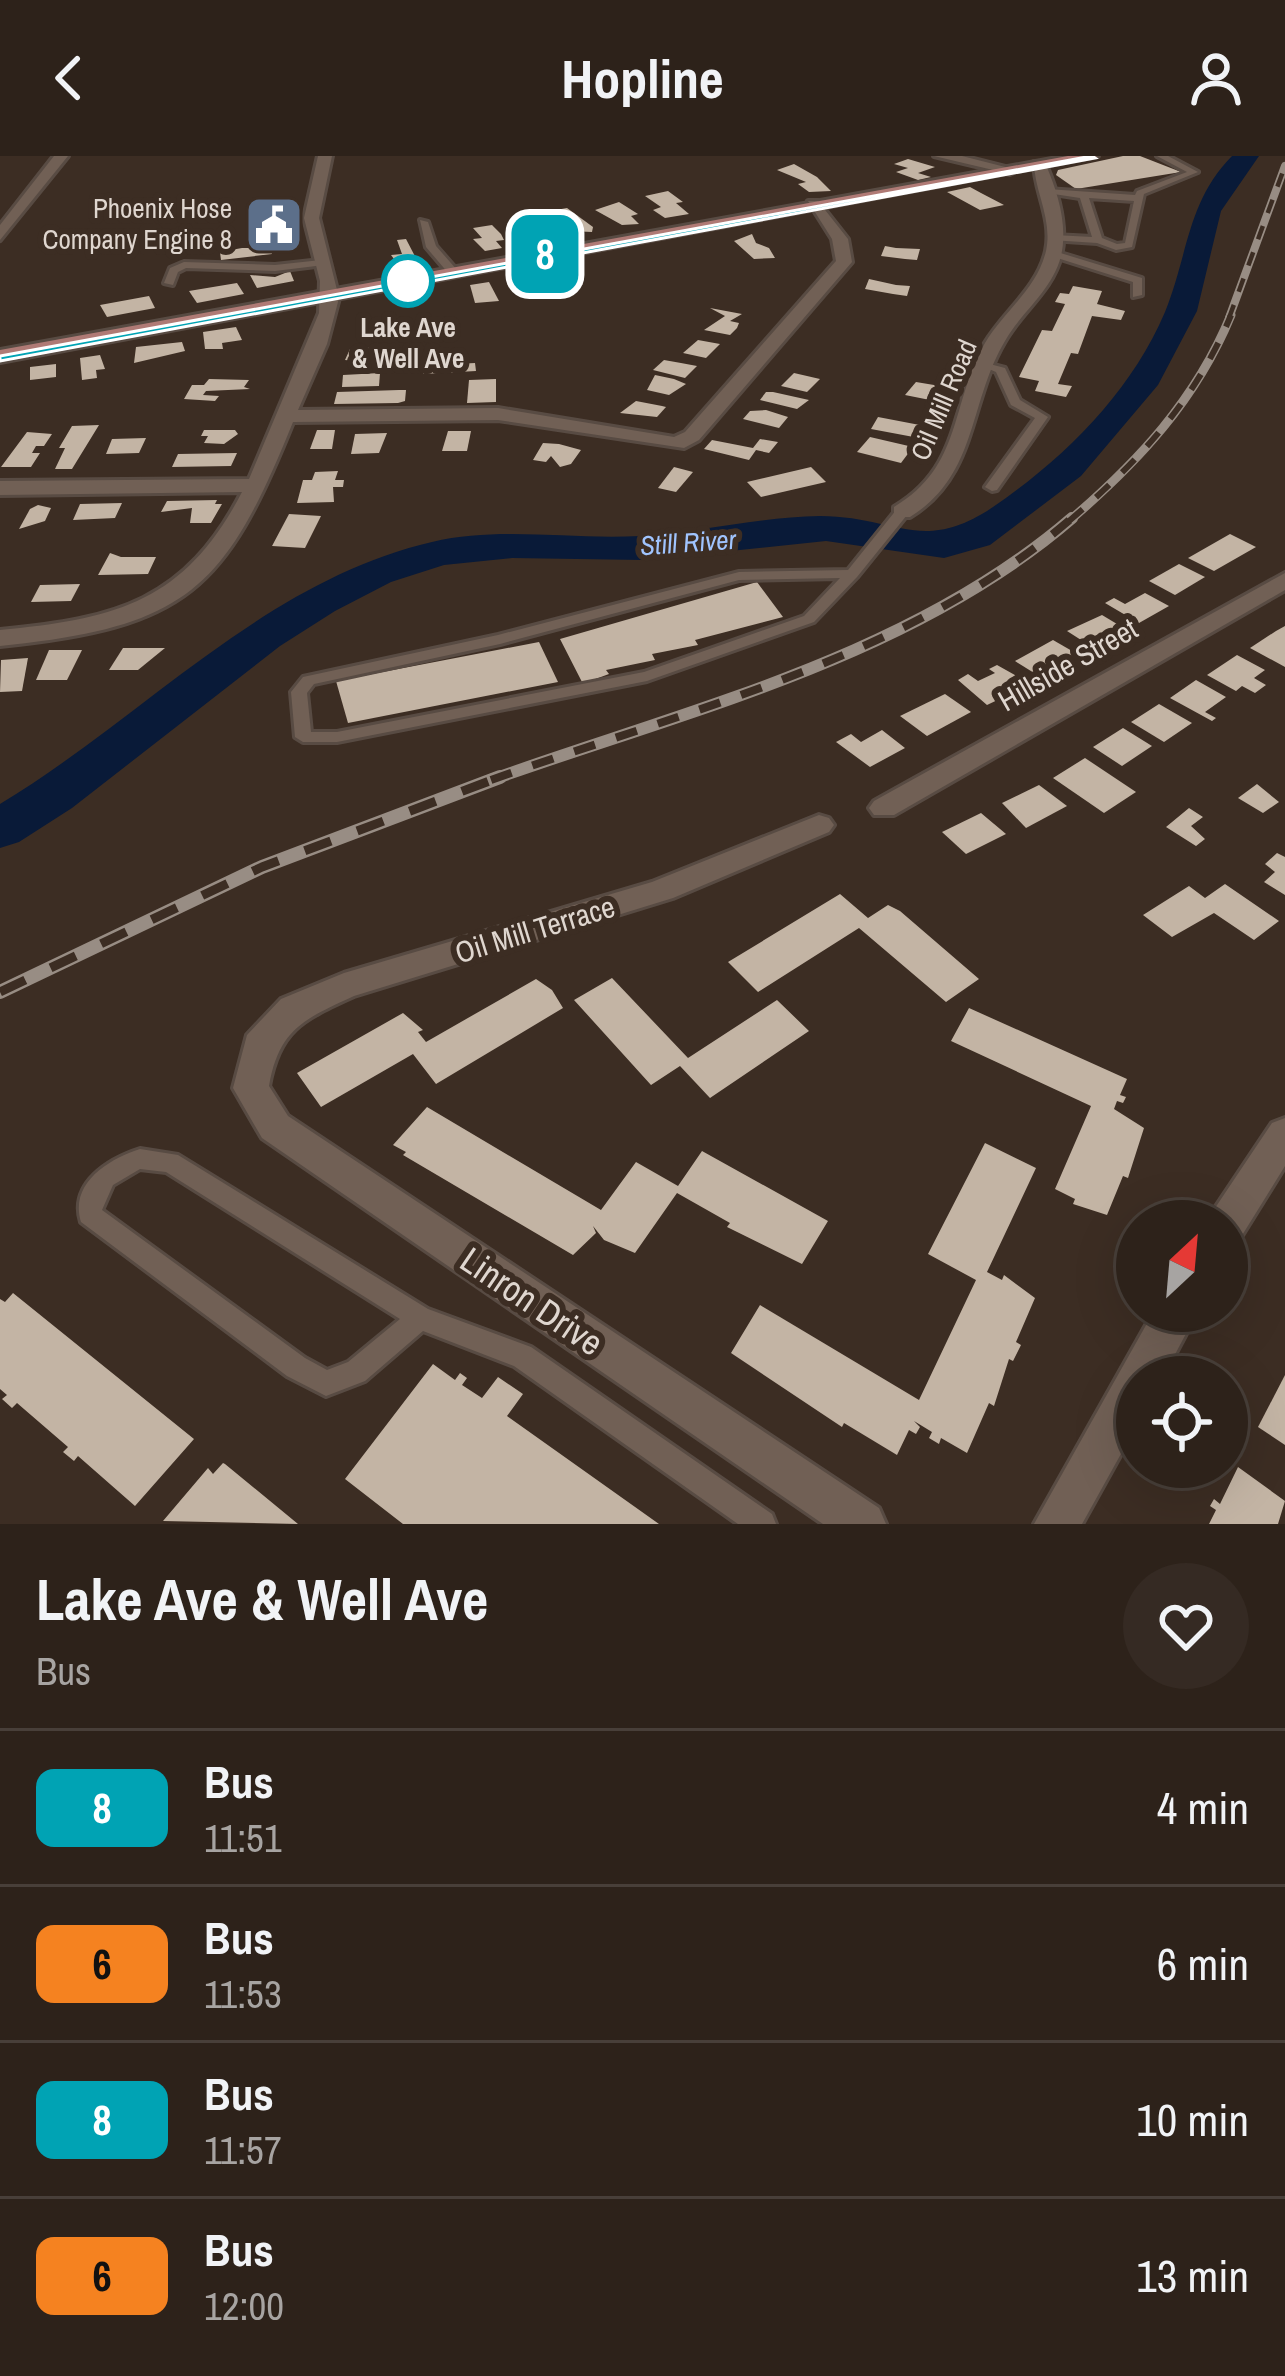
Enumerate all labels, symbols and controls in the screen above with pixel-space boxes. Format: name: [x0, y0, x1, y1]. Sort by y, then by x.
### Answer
text: Hopline: [561, 42, 724, 115]
icon: back: [36, 45, 102, 111]
icon: person: [1183, 45, 1249, 111]
place label: Phoenix Hose Company Engine 8: [42, 190, 232, 257]
public building icon: Phoenix Hose Company Engine 8: [243, 194, 305, 256]
line badge: 8: [506, 215, 584, 293]
text: 8: [535, 226, 555, 282]
marker: Lake Ave & Well Ave: [383, 256, 433, 306]
place label: Lake Ave & Well Ave: [352, 309, 464, 376]
street label: Oil Mill Road: [902, 334, 985, 466]
water label: Still River: [639, 521, 739, 563]
street label: Hillside Street: [991, 608, 1145, 720]
street label: Oil Mill Terrace: [450, 886, 619, 972]
north arrow: [1116, 1200, 1248, 1332]
map controls: [1116, 1200, 1248, 1488]
street label: Linron Drive: [451, 1236, 613, 1366]
button: locate: [1116, 1356, 1248, 1488]
text: Lake Ave & Well Ave: [36, 1561, 488, 1638]
button: heart: [1123, 1563, 1249, 1689]
text: Bus: [36, 1645, 91, 1697]
text: Bus: [204, 1751, 274, 1812]
text: 4 min: [1157, 1777, 1249, 1838]
text: 8: [92, 1780, 112, 1836]
text: 11:51: [204, 1812, 282, 1864]
text: Bus: [204, 1907, 274, 1968]
text: 6 min: [1157, 1933, 1249, 1994]
text: 6: [92, 1936, 112, 1992]
text: 11:53: [204, 1968, 282, 2020]
text: Bus: [204, 2063, 274, 2124]
text: 10 min: [1136, 2089, 1249, 2150]
text: 8: [92, 2092, 112, 2148]
text: 11:57: [204, 2124, 282, 2176]
text: Bus: [204, 2219, 274, 2280]
text: 13 min: [1136, 2245, 1249, 2306]
text: 6: [92, 2248, 112, 2304]
text: 12:00: [204, 2280, 284, 2332]

